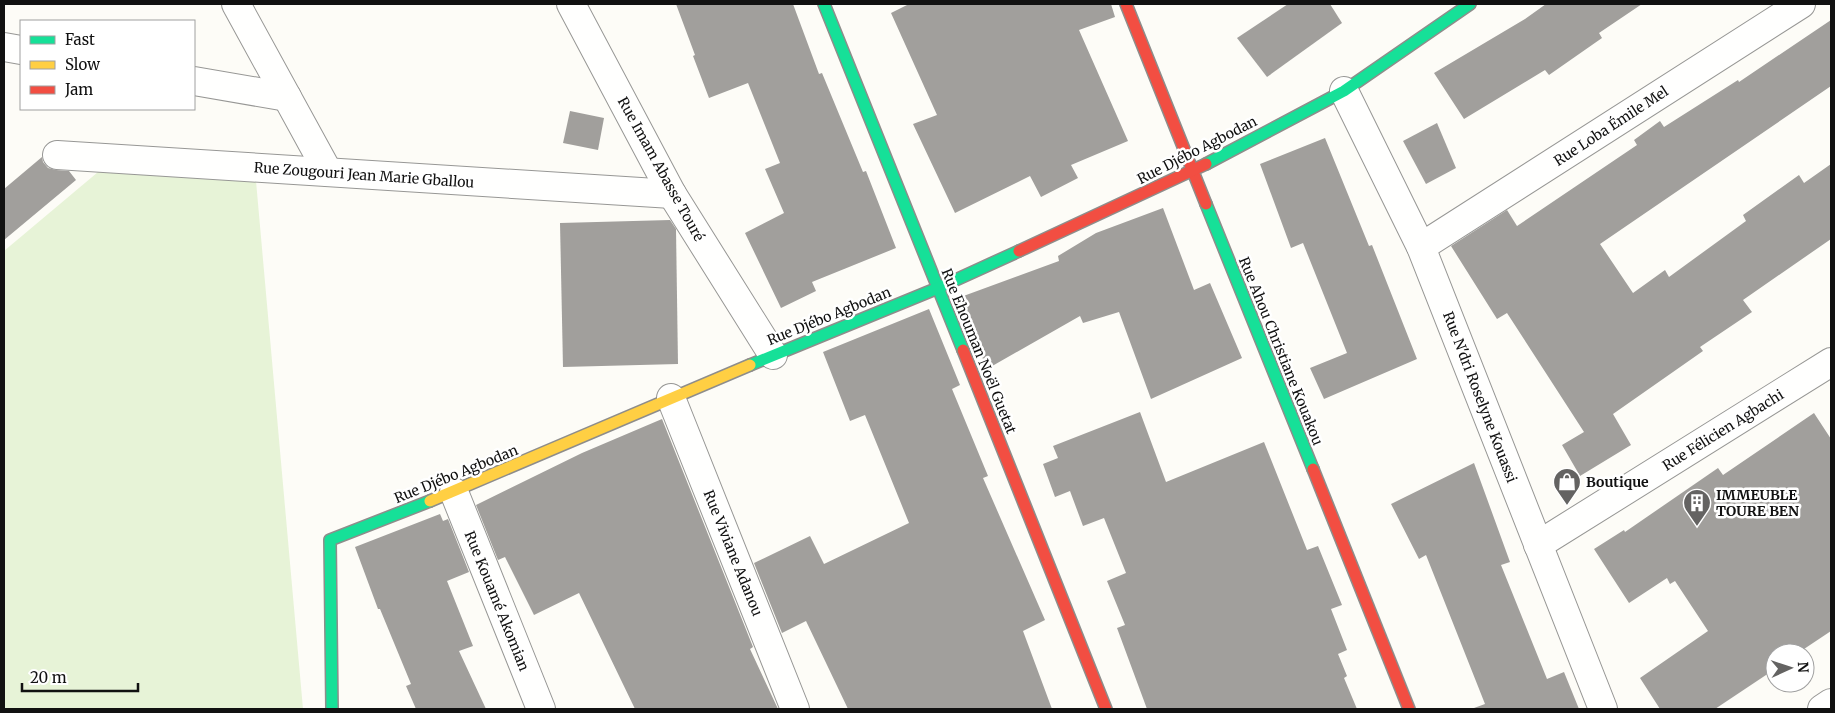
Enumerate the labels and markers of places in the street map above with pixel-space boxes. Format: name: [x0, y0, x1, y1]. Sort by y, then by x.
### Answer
shop icon: Boutique: [1552, 467, 1582, 506]
place label: Boutique: [1586, 473, 1649, 491]
place label: IMMEUBLE TOURE BEN: [1716, 486, 1799, 520]
building icon: IMMEUBLE TOURE BEN: [1682, 488, 1712, 527]

